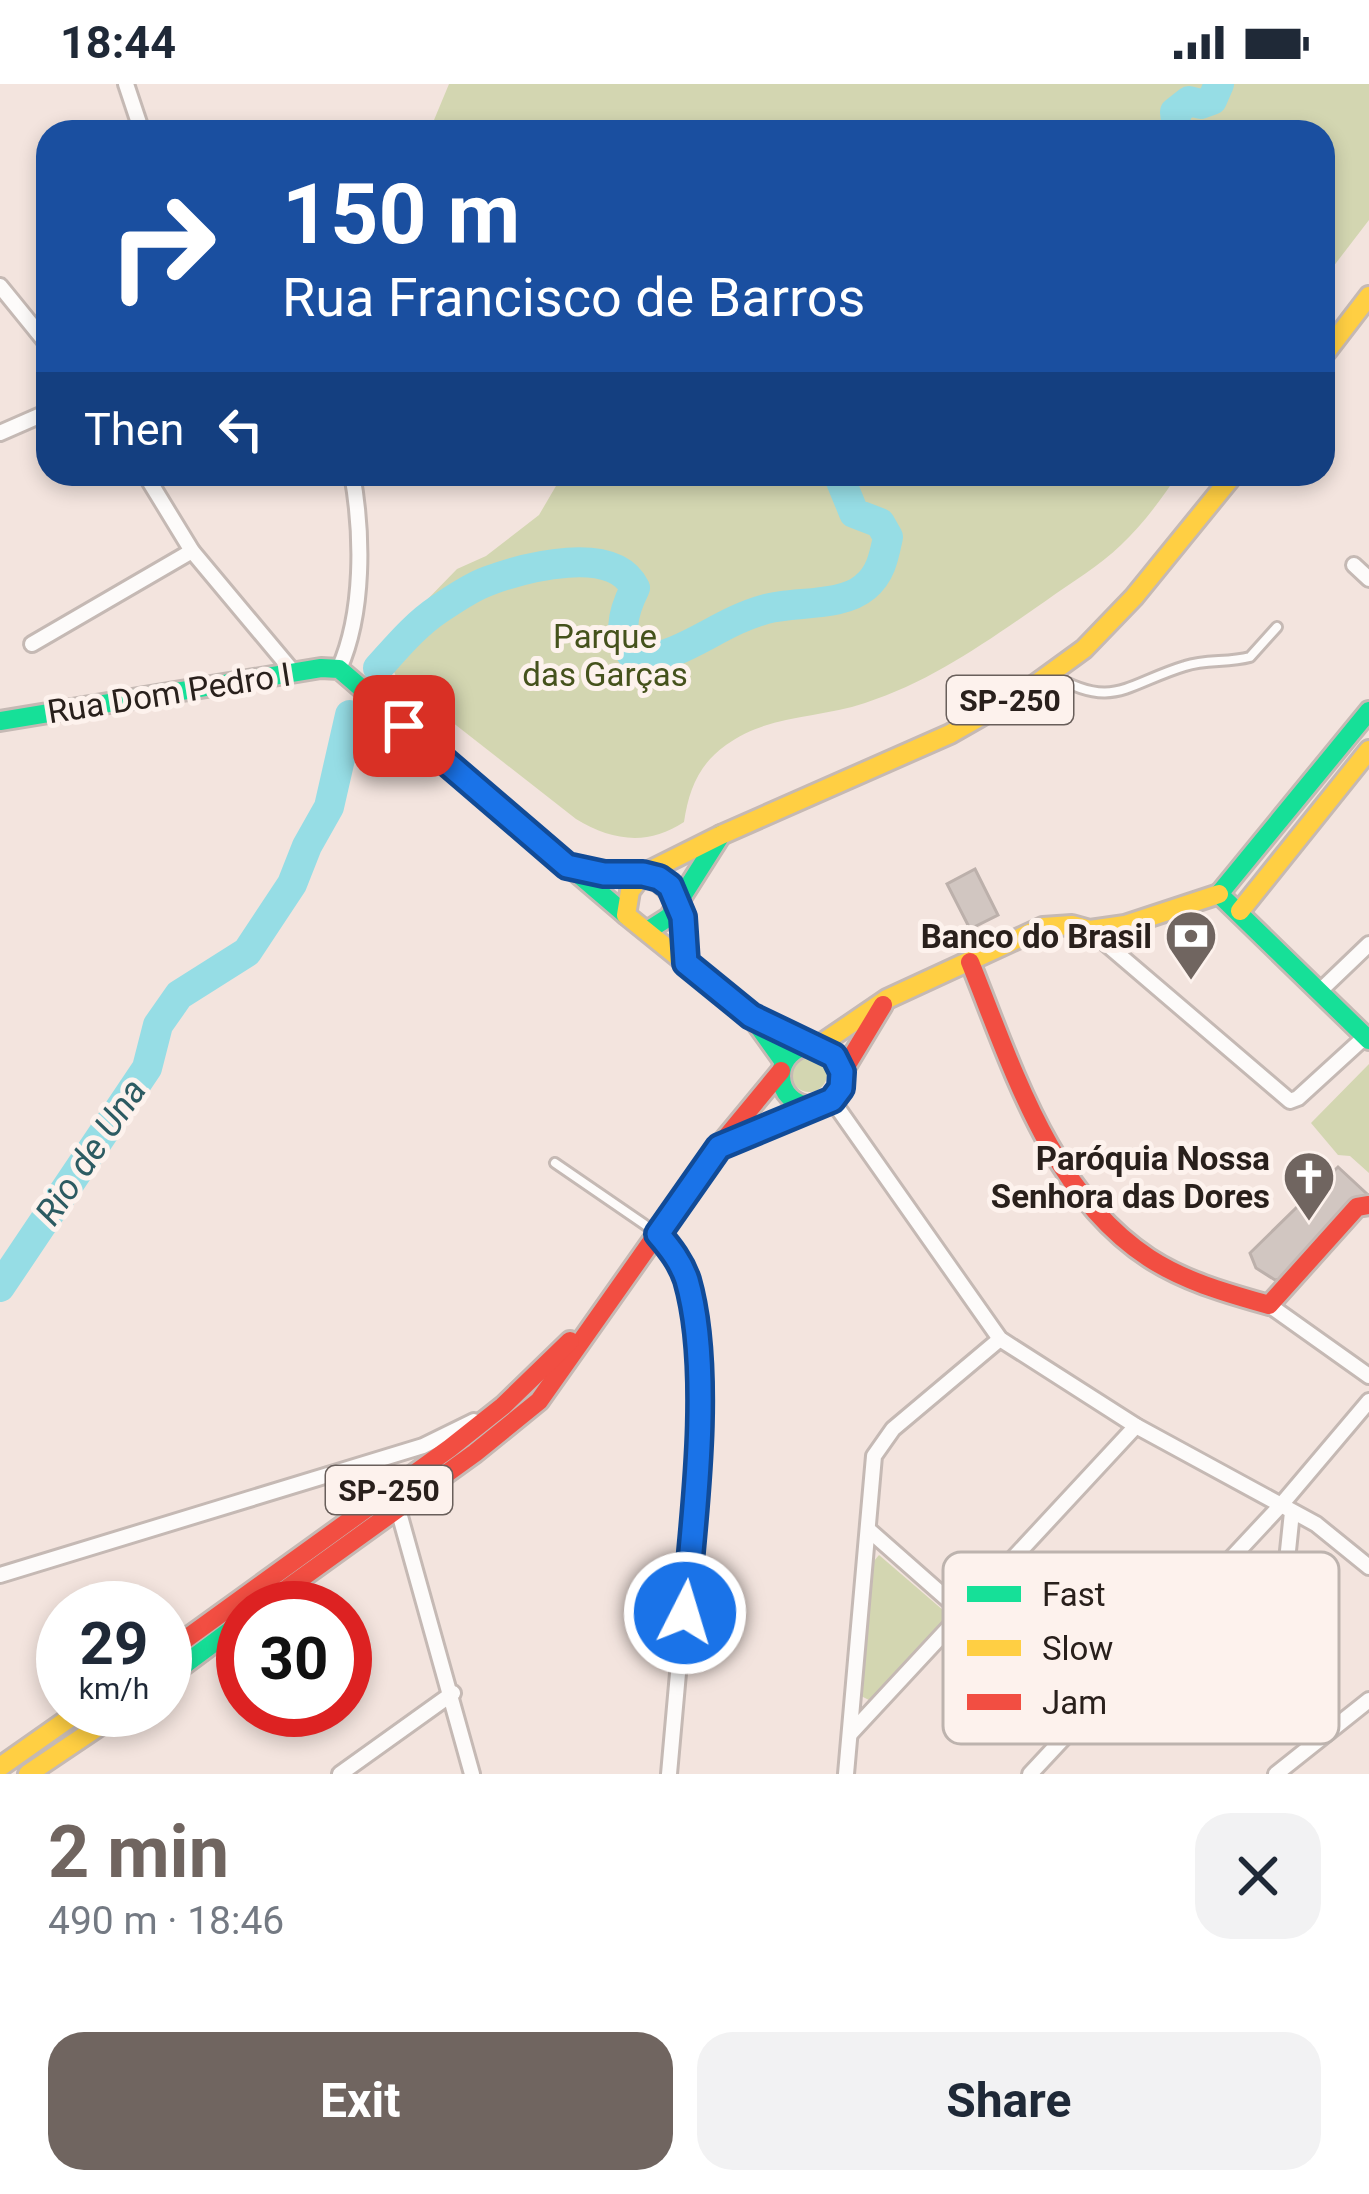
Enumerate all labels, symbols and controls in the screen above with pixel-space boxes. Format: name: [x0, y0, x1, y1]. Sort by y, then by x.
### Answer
text: 18:44: [60, 16, 176, 69]
text: 150 m: [282, 165, 520, 264]
icon: right: [84, 168, 240, 324]
text: Rua Francisco de Barros: [282, 266, 865, 329]
icon: left: [208, 396, 274, 462]
text: Then: [84, 403, 184, 456]
park label: Parque das Garças: [522, 617, 688, 694]
street label: Rua Dom Pedro I: [45, 655, 293, 731]
pin: [353, 675, 455, 777]
road number: SP-250: [947, 676, 1073, 724]
icon: arrive: [371, 693, 437, 759]
bank icon: Banco do Brasil: [1163, 908, 1219, 982]
place label: Banco do Brasil: [921, 917, 1152, 956]
water label: Rio de Una: [27, 1071, 155, 1233]
place label: Paróquia Nossa Senhora das Dores: [991, 1139, 1270, 1216]
church icon: Paróquia Nossa Senhora das Dores: [1281, 1149, 1337, 1223]
road number: SP-250: [326, 1466, 452, 1514]
position arrow: [622, 1550, 748, 1676]
legend: [943, 1552, 1339, 1744]
text: Fast: [1042, 1575, 1105, 1614]
speed limit sign: 30: [216, 1581, 372, 1737]
text: 29: [80, 1608, 148, 1679]
text: Slow: [1042, 1629, 1113, 1668]
text: km/h: [79, 1671, 149, 1706]
text: Jam: [1042, 1683, 1107, 1722]
text: 2 min: [48, 1810, 229, 1895]
button: close: [1195, 1813, 1321, 1939]
text: 490 m · 18:46: [48, 1898, 284, 1944]
button: Exit: [48, 2032, 673, 2170]
button: Share: [697, 2032, 1321, 2170]

